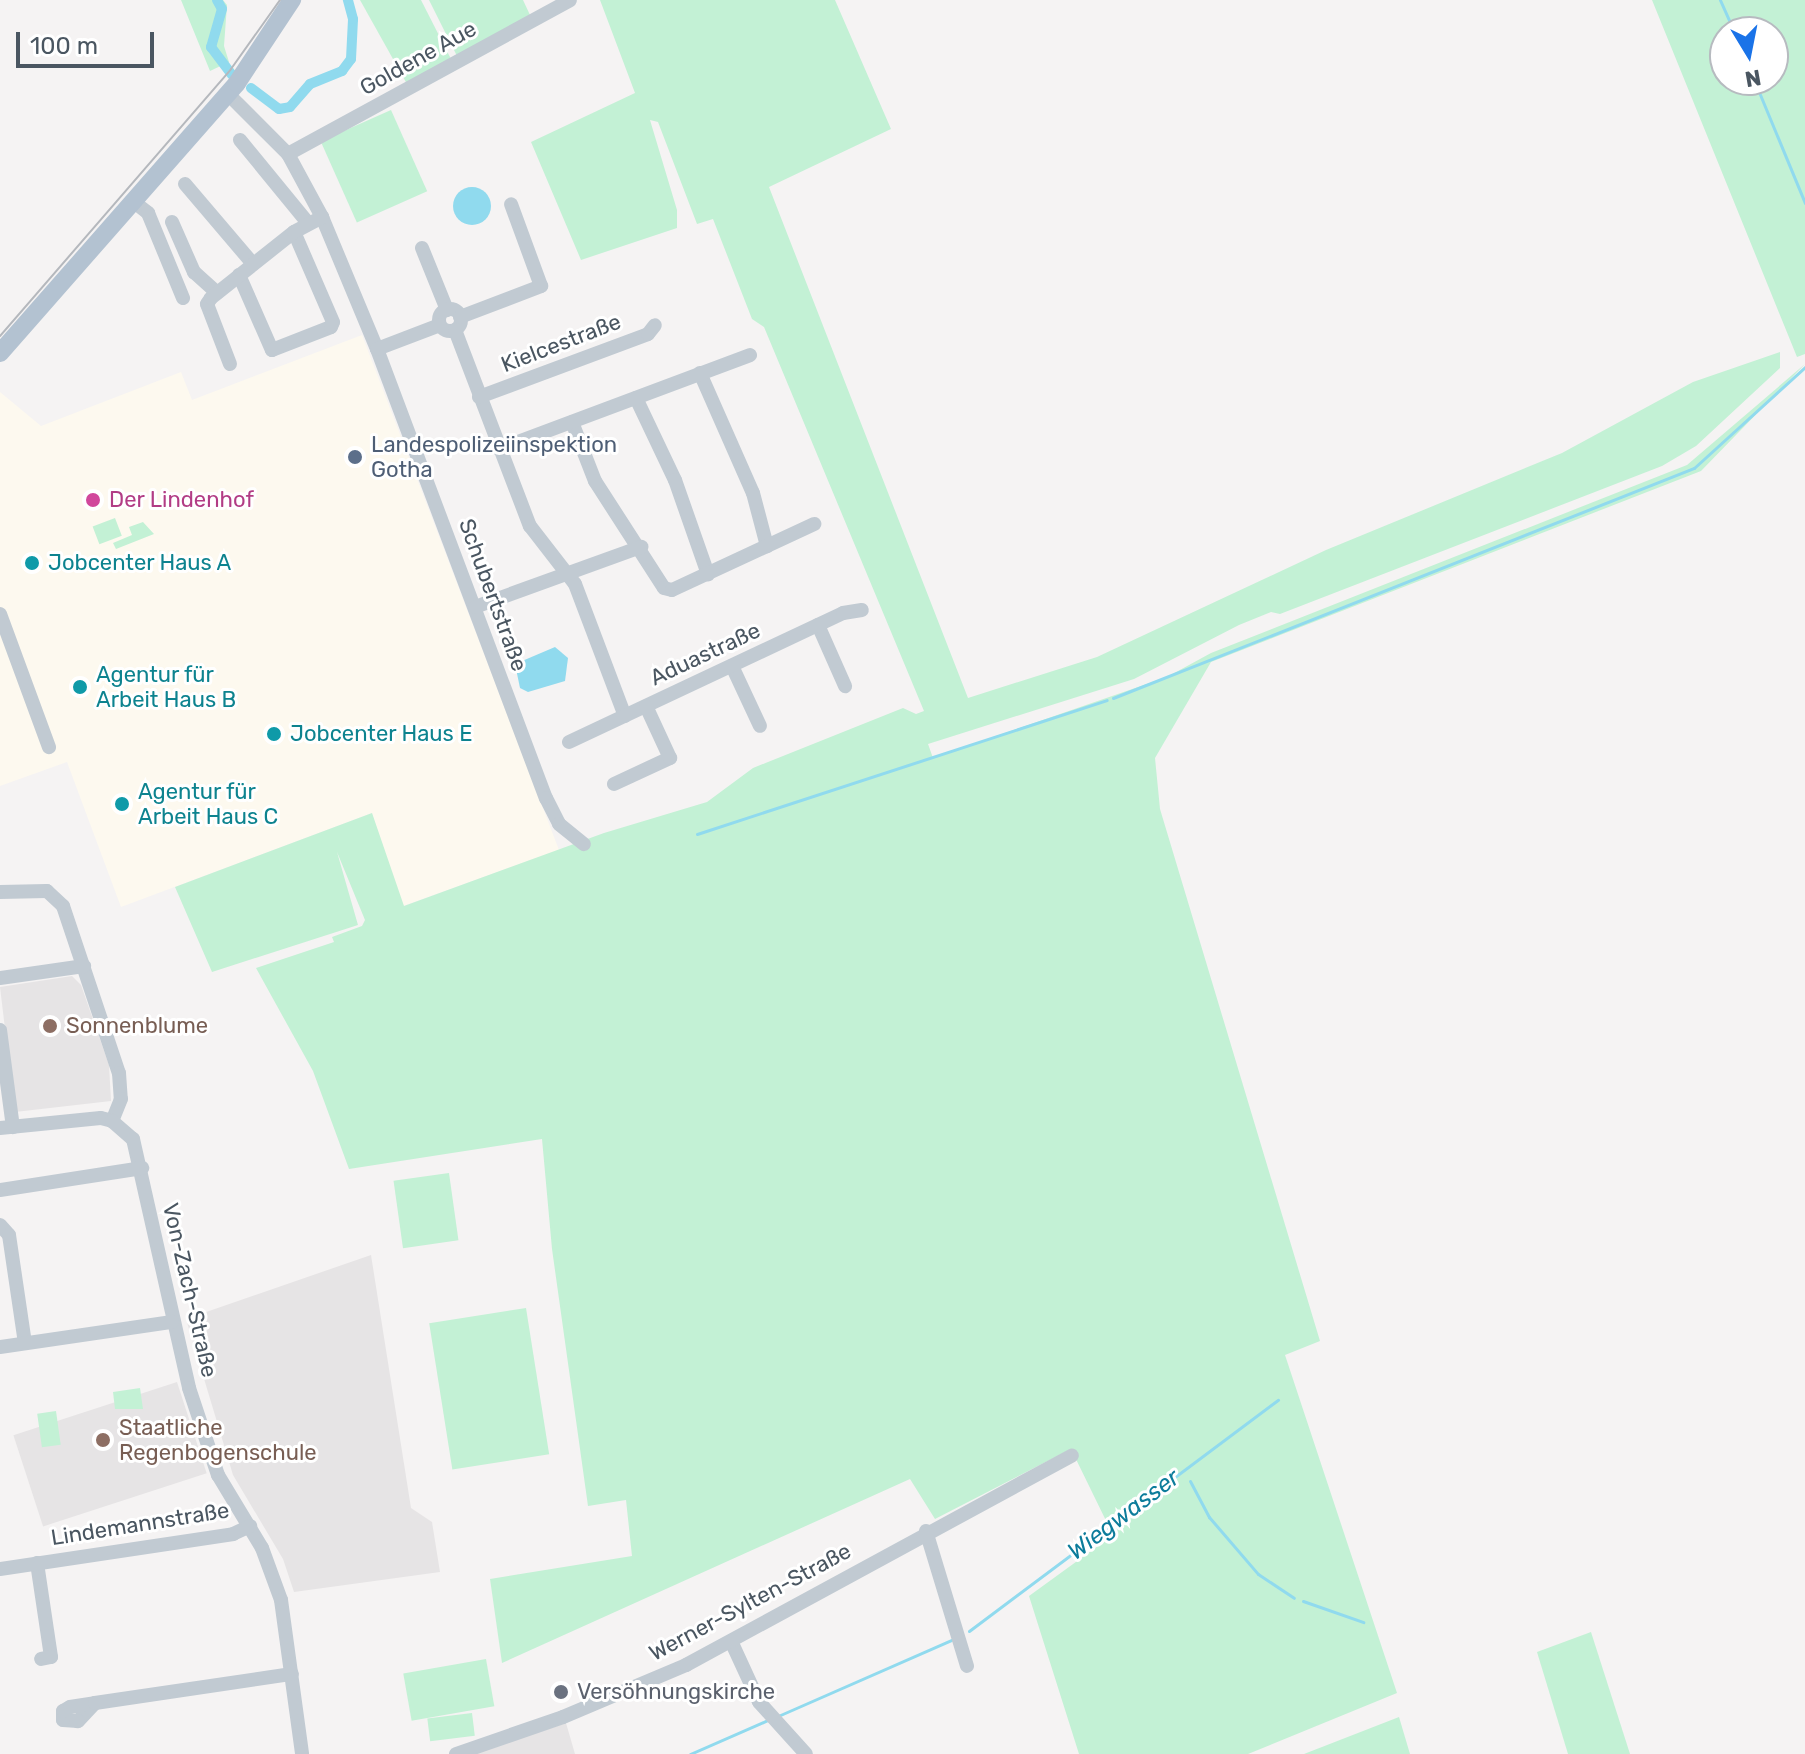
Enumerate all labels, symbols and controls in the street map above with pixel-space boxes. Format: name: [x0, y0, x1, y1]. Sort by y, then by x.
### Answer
street label: Goldene Aue: [355, 15, 481, 101]
scale bar: [20, 16, 158, 66]
north arrow: [1709, 16, 1789, 96]
text: 100 m: [30, 32, 98, 60]
text: N: [1743, 63, 1763, 93]
street label: Kielcestraße: [497, 308, 625, 378]
place label: Landespolizeiinspektion Gotha: [371, 431, 617, 482]
marker: Landespolizeiinspektion Gotha: [346, 448, 364, 466]
place label: Der Lindenhof: [109, 487, 254, 513]
marker: Der Lindenhof: [84, 491, 102, 509]
street label: Schubertstraße: [453, 515, 533, 675]
place label: Jobcenter Haus A: [48, 550, 232, 576]
marker: Jobcenter Haus A: [23, 554, 41, 572]
street label: Aduastraße: [646, 617, 764, 691]
place label: Agentur für Arbeit Haus B: [96, 661, 236, 712]
marker: Agentur für Arbeit Haus B: [71, 678, 89, 696]
place label: Jobcenter Haus E: [290, 721, 473, 747]
marker: Jobcenter Haus E: [265, 725, 283, 743]
place label: Agentur für Arbeit Haus C: [138, 778, 278, 830]
marker: Agentur für Arbeit Haus C: [113, 795, 131, 813]
place label: Sonnenblume: [66, 1013, 208, 1039]
marker: Sonnenblume: [41, 1017, 59, 1035]
street label: Von-Zach-Straße: [157, 1200, 223, 1380]
place label: Staatliche Regenbogenschule: [119, 1414, 317, 1466]
marker: Staatliche Regenbogenschule: [94, 1431, 112, 1449]
water label: Wiegwasser: [1062, 1464, 1186, 1566]
street label: Lindemannstraße: [49, 1497, 231, 1551]
street label: Werner-Sylten-Straße: [645, 1538, 855, 1666]
place label: Versöhnungskirche: [577, 1679, 775, 1705]
marker: Versöhnungskirche: [552, 1683, 570, 1701]

